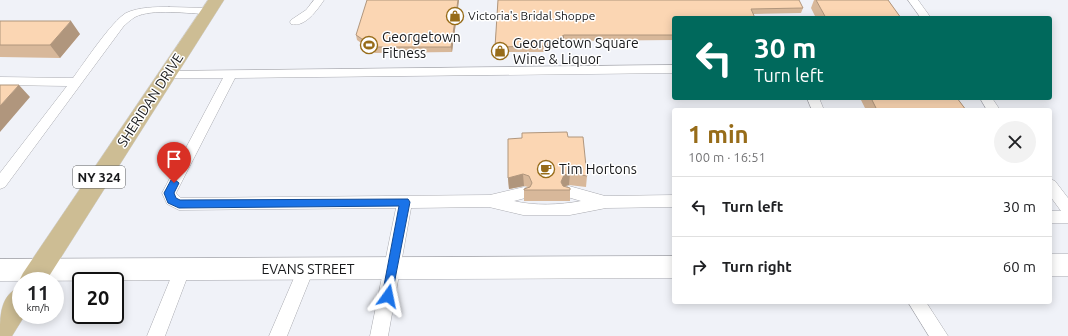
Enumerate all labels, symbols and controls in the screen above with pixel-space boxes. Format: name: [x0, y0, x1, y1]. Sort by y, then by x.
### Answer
shop icon: Victoria's Bridal Shoppe: [445, 6, 465, 26]
place label: Victoria's Bridal Shoppe: [468, 9, 596, 22]
place label: Georgetown Fitness: [382, 29, 461, 61]
icon: left: [688, 32, 740, 84]
text: 30 m: [754, 32, 816, 63]
sports icon: Georgetown Fitness: [359, 35, 379, 55]
place label: Georgetown Square Wine & Liquor: [513, 35, 639, 67]
shop icon: Georgetown Square Wine & Liquor: [490, 41, 510, 61]
street label: SHERIDAN DRIVE: [114, 50, 186, 150]
text: Turn left: [754, 65, 824, 85]
text: 1 min: [688, 121, 749, 148]
button: close: [994, 121, 1036, 163]
pin: [157, 142, 191, 183]
icon: arrive: [163, 148, 185, 170]
text: 100 m · 16:51: [688, 150, 766, 164]
cafe icon: Tim Hortons: [536, 159, 556, 179]
place label: Tim Hortons: [559, 161, 637, 177]
road number: NY 324: [73, 166, 125, 188]
icon: left: [688, 196, 710, 218]
text: Turn left: [722, 198, 783, 215]
text: 30 m: [1003, 198, 1036, 215]
icon: right: [688, 256, 710, 278]
text: Turn right: [722, 258, 792, 275]
text: 60 m: [1003, 258, 1036, 275]
street label: EVANS STREET: [262, 261, 355, 277]
speed limit sign: 20: [72, 272, 124, 324]
position arrow: [367, 275, 409, 317]
text: 11: [27, 281, 49, 304]
text: km/h: [26, 302, 50, 313]

